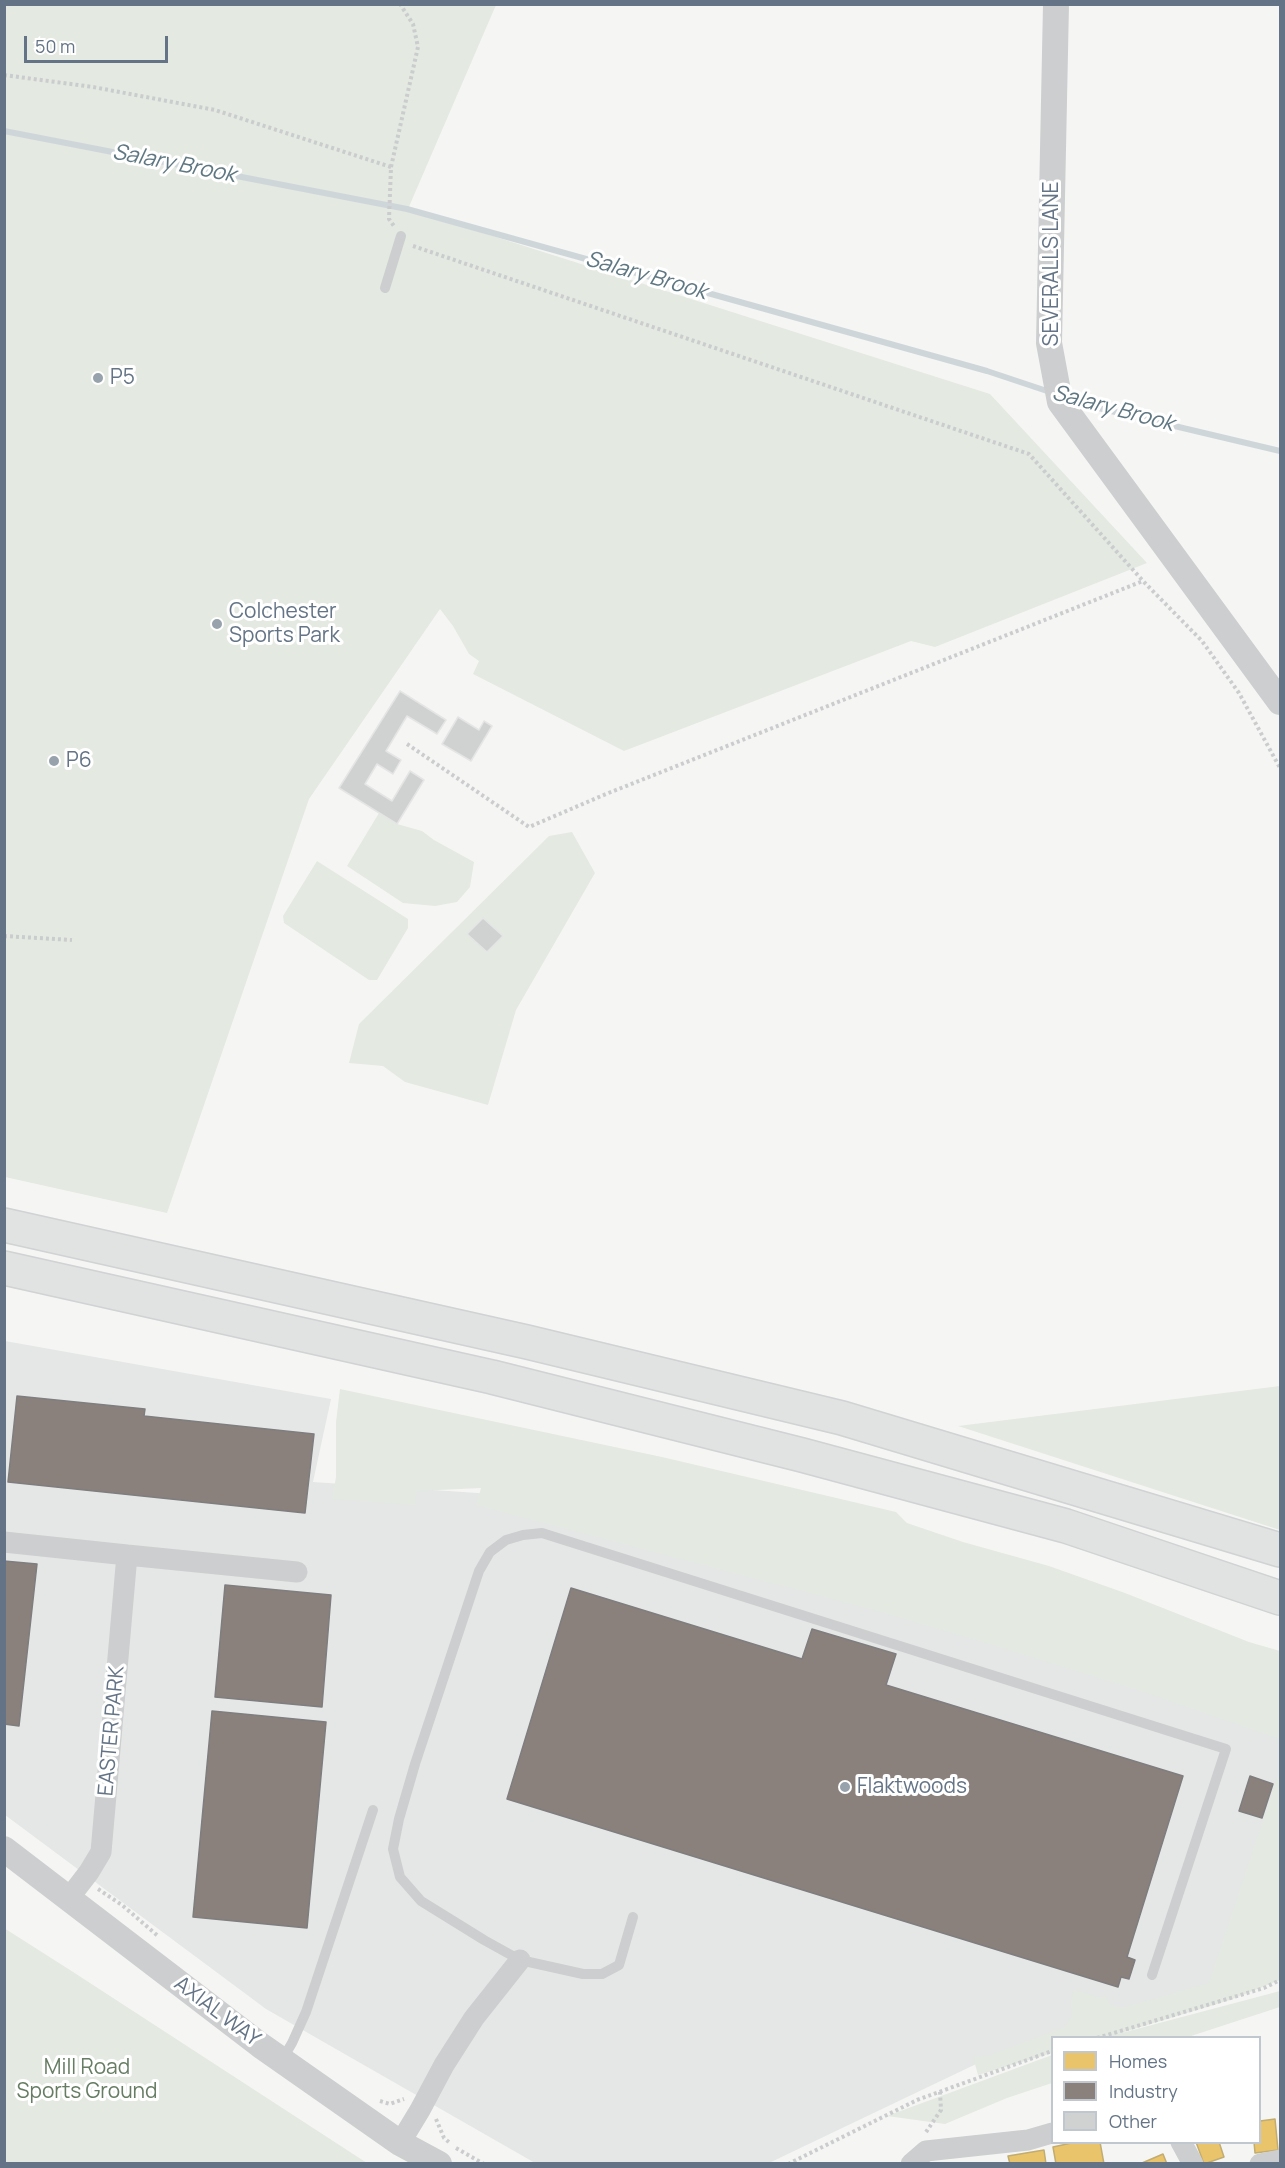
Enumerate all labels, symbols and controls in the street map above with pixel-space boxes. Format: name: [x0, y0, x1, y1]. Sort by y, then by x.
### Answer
scale bar: [27, 24, 171, 62]
text: 50 m: [35, 34, 75, 58]
water label: Salary Brook: [110, 139, 238, 189]
street label: SEVERALLS LANE: [1039, 181, 1065, 347]
water label: Salary Brook: [582, 246, 710, 306]
place label: P5: [110, 365, 135, 391]
marker: P5: [91, 371, 105, 385]
water label: Salary Brook: [1049, 380, 1177, 438]
place label: Colchester Sports Park: [229, 599, 340, 649]
marker: Colchester Sports Park: [210, 617, 224, 631]
place label: P6: [66, 748, 92, 774]
marker: P6: [47, 754, 61, 768]
street label: EASTER PARK: [94, 1665, 130, 1797]
place label: Flaktwoods: [857, 1774, 967, 1800]
marker: Flaktwoods: [838, 1780, 852, 1794]
street label: AXIAL WAY: [169, 1972, 265, 2052]
legend: [1051, 2036, 1261, 2144]
text: Homes: [1109, 2049, 1167, 2073]
park label: Mill Road Sports Ground: [17, 2055, 157, 2105]
text: Industry: [1109, 2079, 1178, 2103]
text: Other: [1109, 2109, 1157, 2133]

